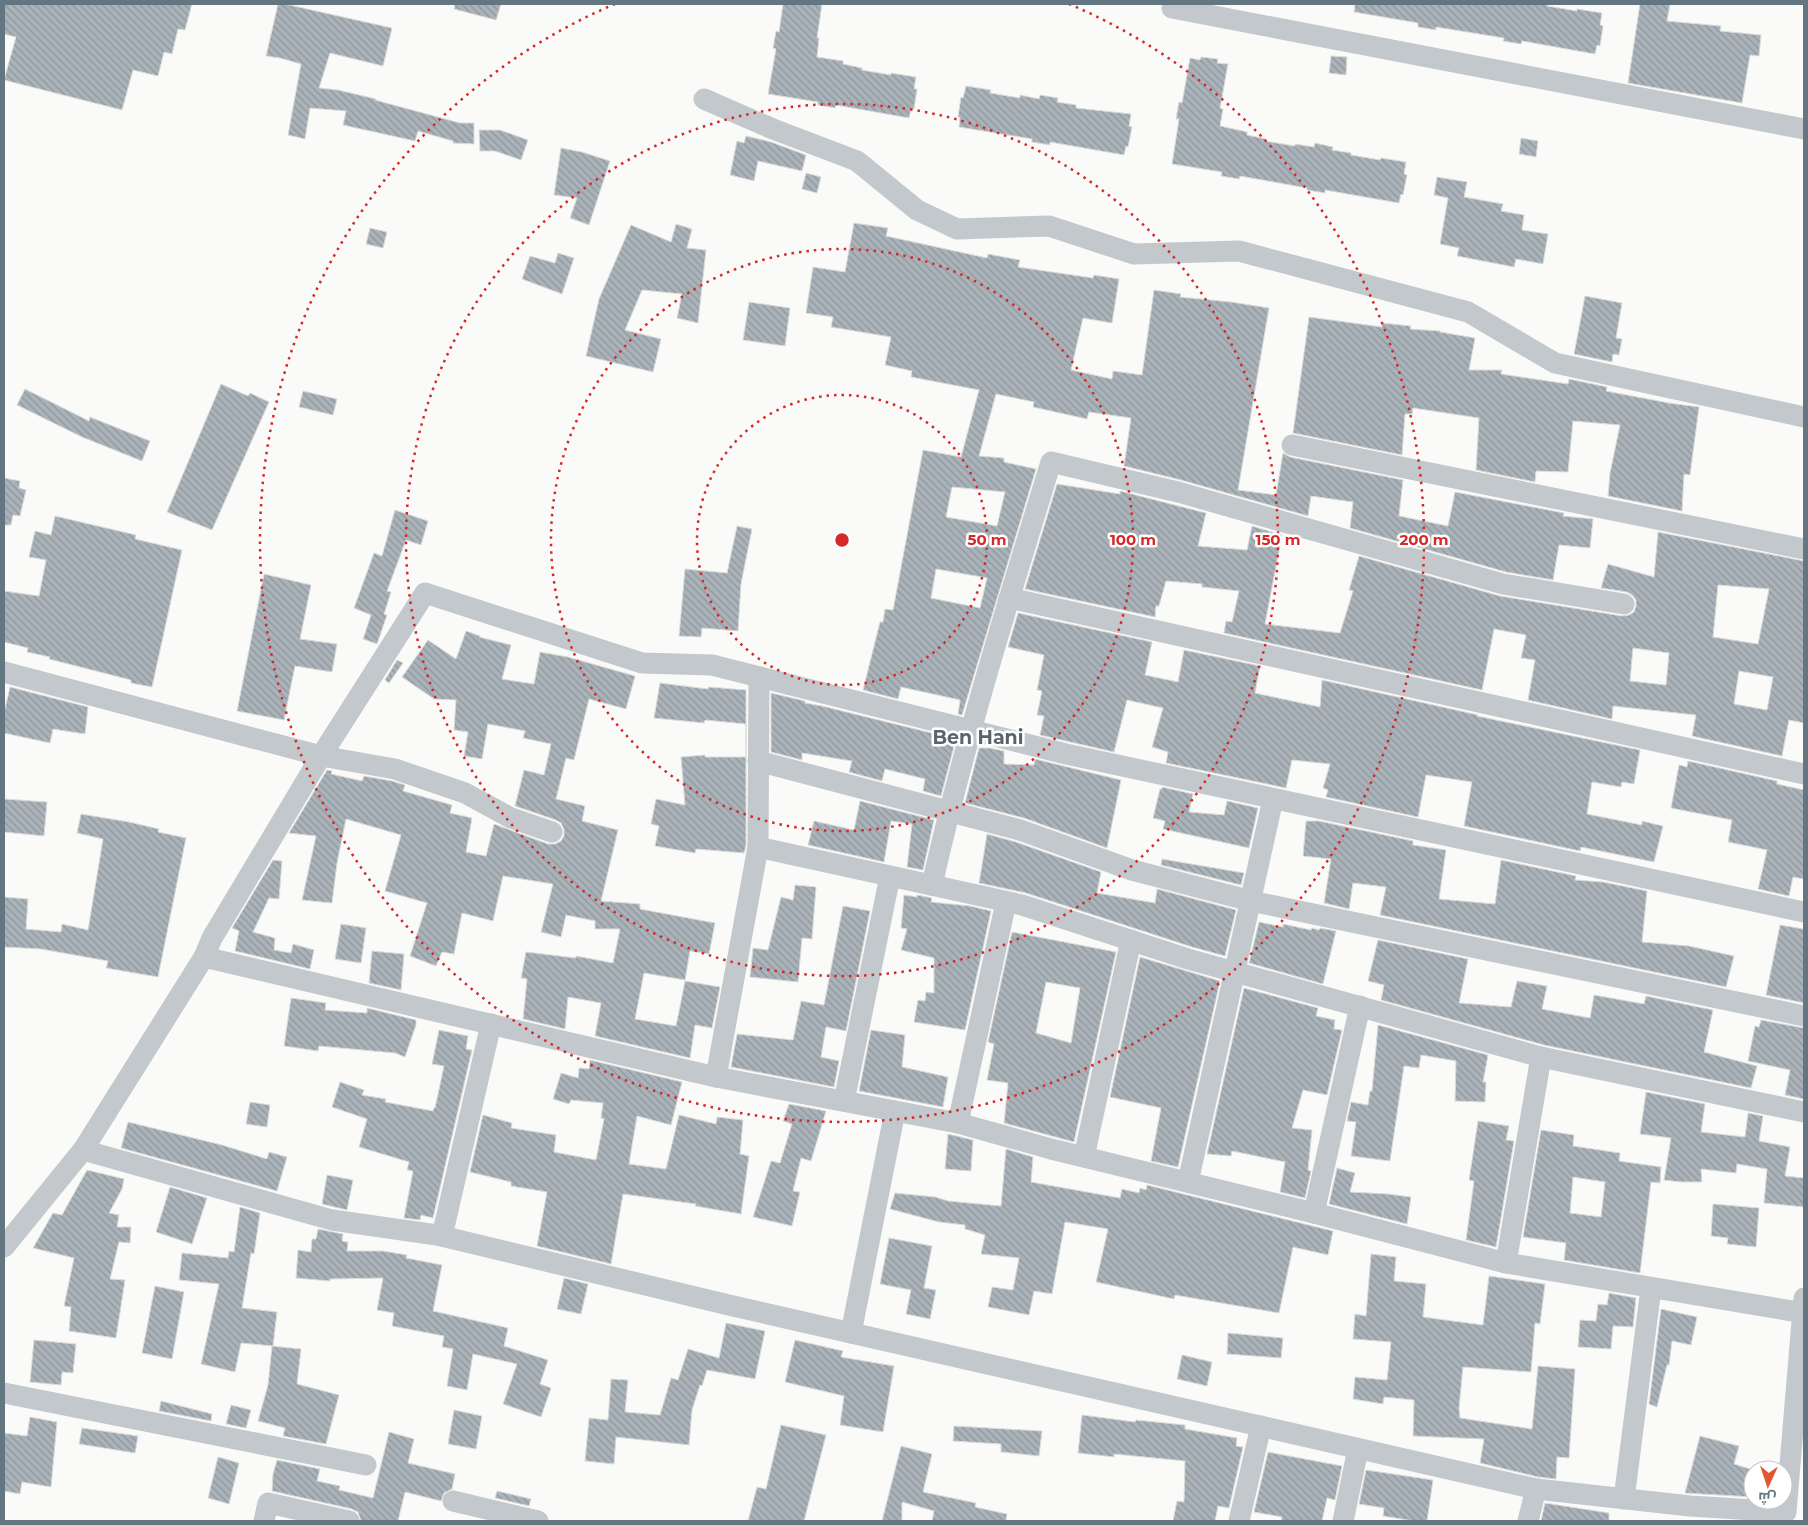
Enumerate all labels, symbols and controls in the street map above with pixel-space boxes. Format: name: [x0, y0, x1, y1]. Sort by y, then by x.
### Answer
text: 50 m: [967, 530, 1007, 549]
text: 100 m: [1110, 530, 1156, 549]
text: 150 m: [1256, 530, 1300, 549]
text: 200 m: [1399, 530, 1449, 549]
centre of rings: [833, 531, 851, 549]
district label: Ben Hani: [933, 726, 1023, 749]
north arrow: [1743, 1460, 1793, 1510]
text: ش: [1758, 1489, 1777, 1507]

